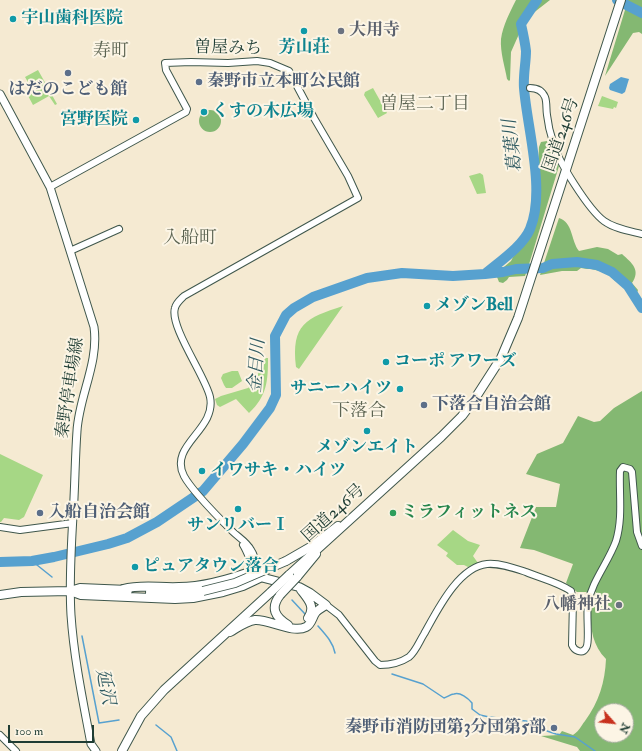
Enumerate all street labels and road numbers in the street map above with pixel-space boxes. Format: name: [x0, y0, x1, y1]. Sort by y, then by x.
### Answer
street label: 曽屋みち: [194, 38, 262, 60]
street label: 国道246号: [540, 95, 584, 175]
street label: 秦野停車場線: [53, 336, 89, 440]
street label: 国道246号: [298, 481, 370, 547]

